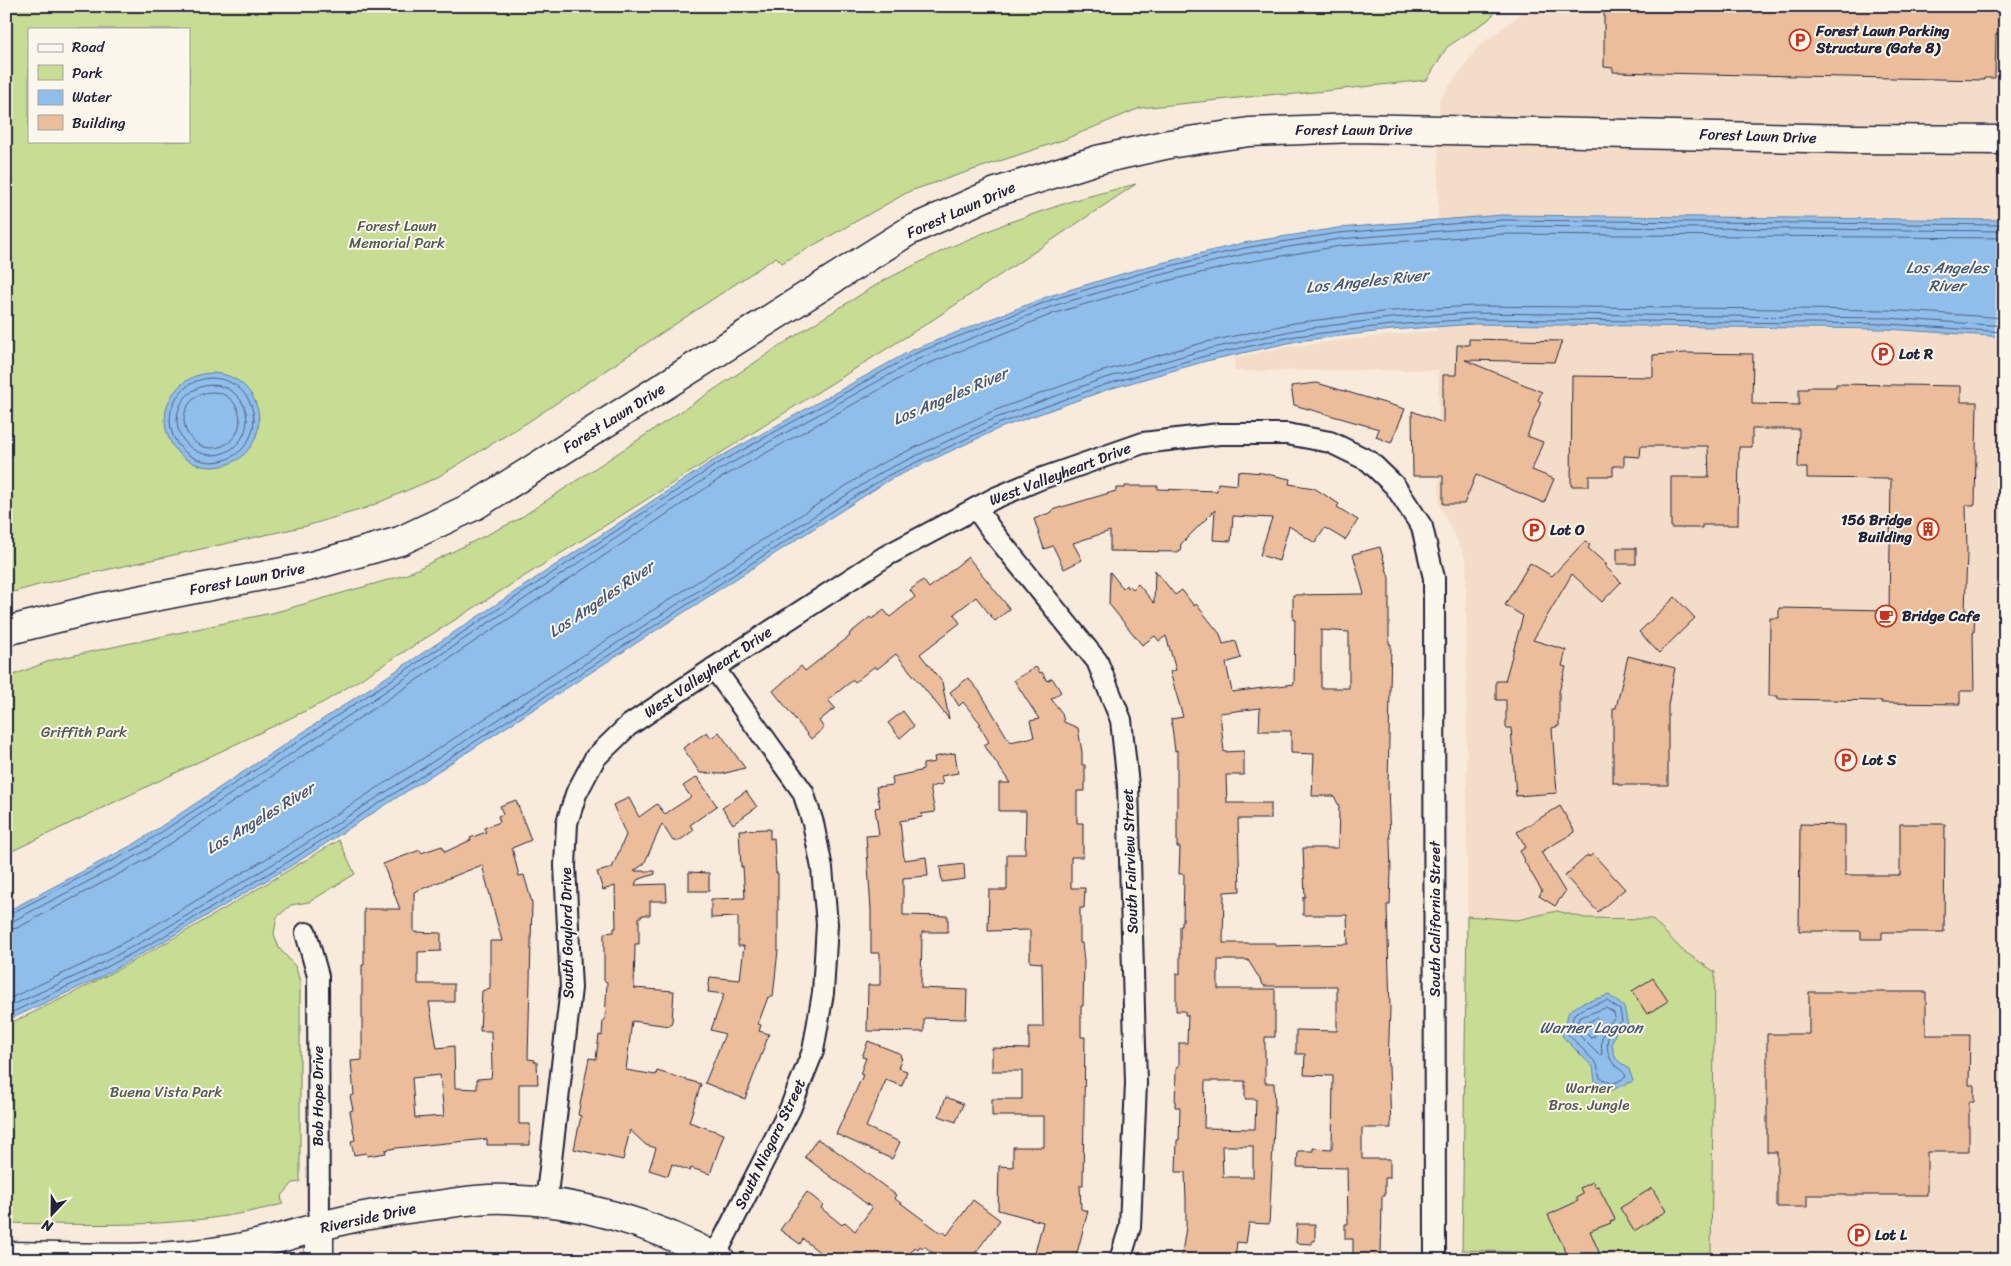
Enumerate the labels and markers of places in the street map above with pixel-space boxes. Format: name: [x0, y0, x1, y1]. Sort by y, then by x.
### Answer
place label: Forest Lawn Parking Structure (Gate 8): [1815, 18, 1950, 61]
parking icon: Forest Lawn Parking Structure (Gate 8): [1788, 28, 1812, 52]
place label: Lot R: [1899, 341, 1933, 367]
parking icon: Lot R: [1871, 342, 1895, 366]
place label: 156 Bridge Building: [1841, 507, 1912, 550]
place label: Lot O: [1550, 517, 1585, 543]
building icon: 156 Bridge Building: [1916, 517, 1940, 541]
parking icon: Lot O: [1522, 518, 1546, 542]
place label: Bridge Cafe: [1902, 603, 1980, 629]
cafe icon: Bridge Cafe: [1874, 604, 1898, 628]
place label: Lot S: [1862, 747, 1897, 773]
parking icon: Lot S: [1834, 748, 1858, 772]
place label: Lot L: [1875, 1222, 1908, 1248]
parking icon: Lot L: [1847, 1223, 1871, 1247]

